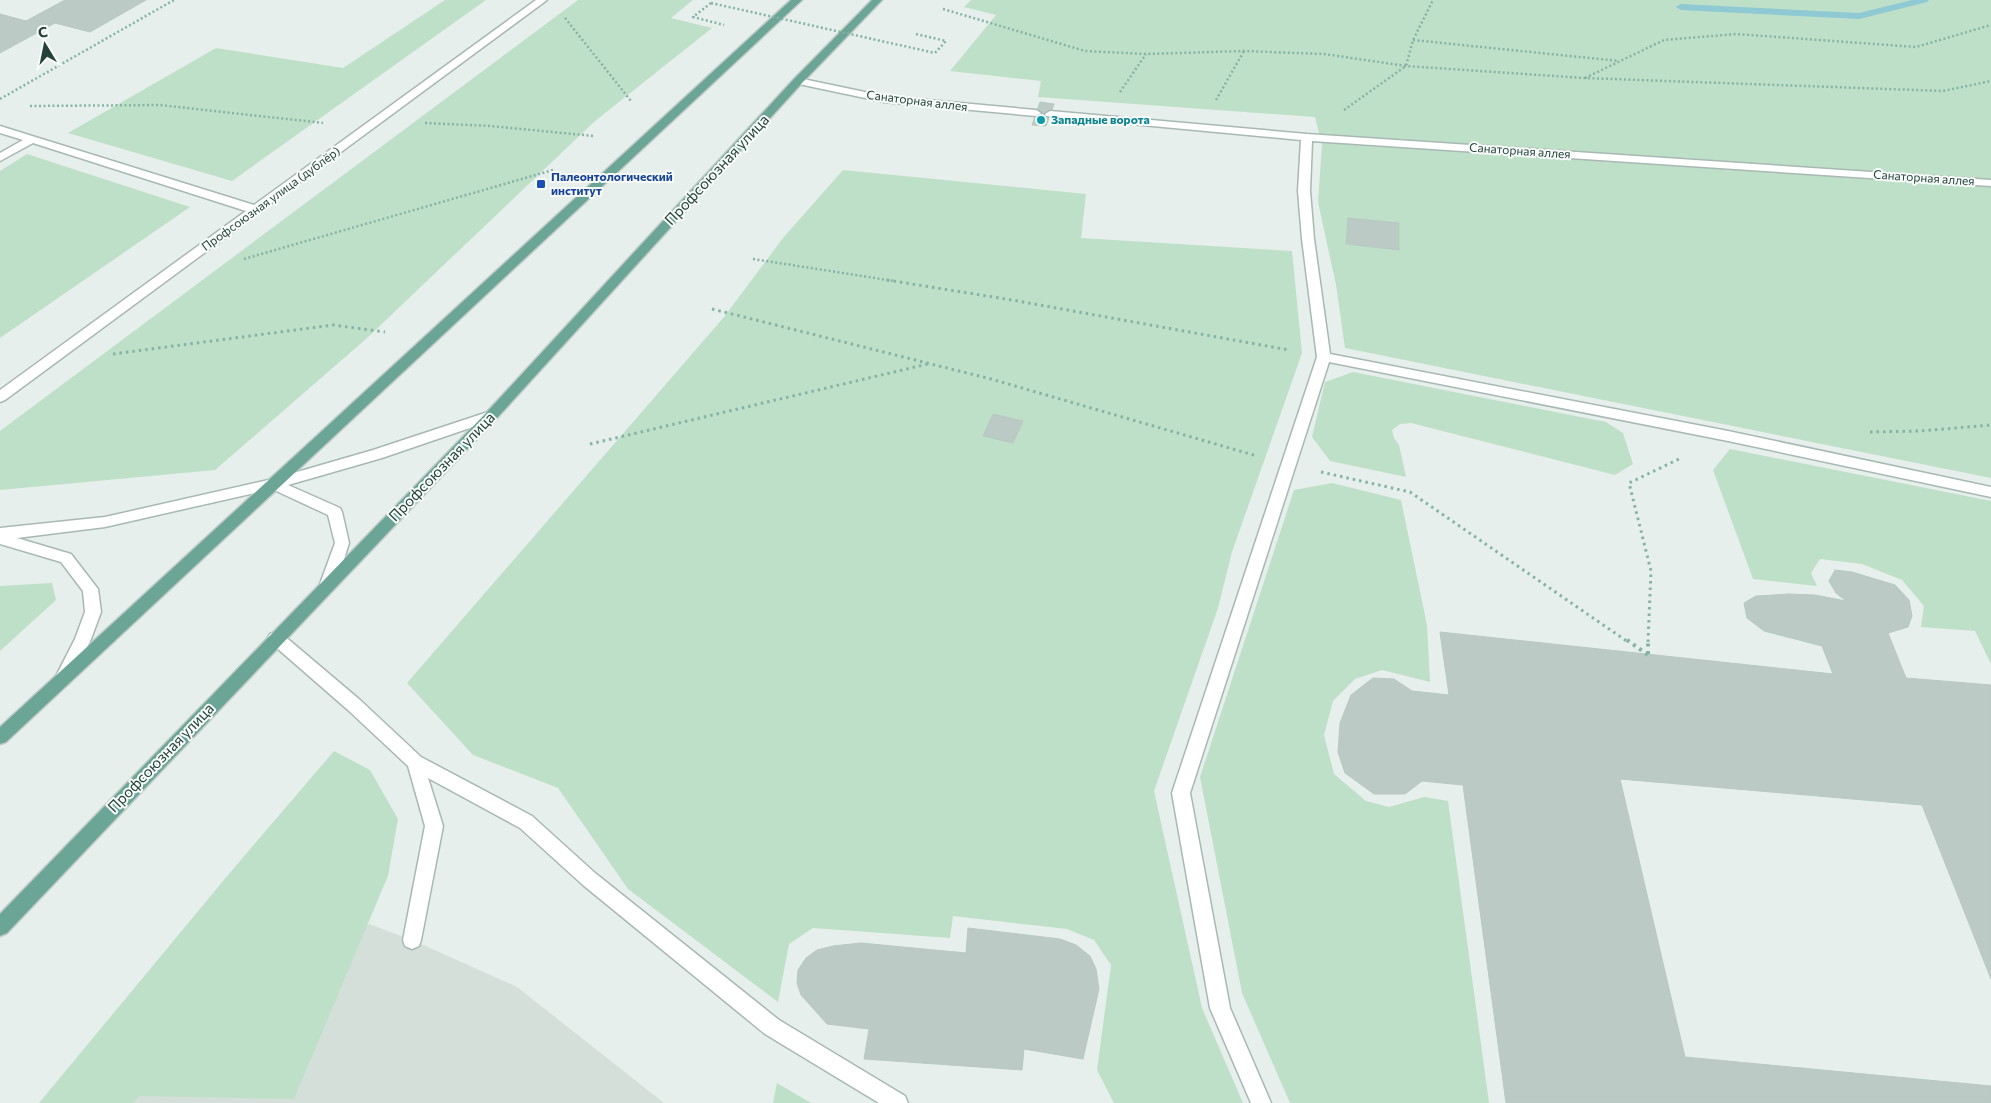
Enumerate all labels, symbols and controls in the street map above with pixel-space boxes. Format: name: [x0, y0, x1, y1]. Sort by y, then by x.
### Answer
north arrow: [20, 20, 70, 70]
text: С: [36, 23, 49, 41]
street label: Санаторная аллея: [866, 87, 968, 113]
street label: Профсоюзная улица: [660, 110, 772, 228]
place label: Западные ворота: [1051, 112, 1150, 126]
marker: Западные ворота: [1035, 114, 1047, 126]
street label: Санаторная аллея: [1469, 139, 1571, 161]
street label: Профсоюзная улица (дублёр): [199, 143, 342, 253]
street label: Санаторная аллея: [1873, 166, 1975, 188]
place label: Палеонтологический институт: [551, 169, 673, 197]
marker: Палеонтологический институт: [535, 178, 547, 190]
street label: Профсоюзная улица: [385, 408, 498, 525]
street label: Профсоюзная улица: [104, 699, 217, 816]

